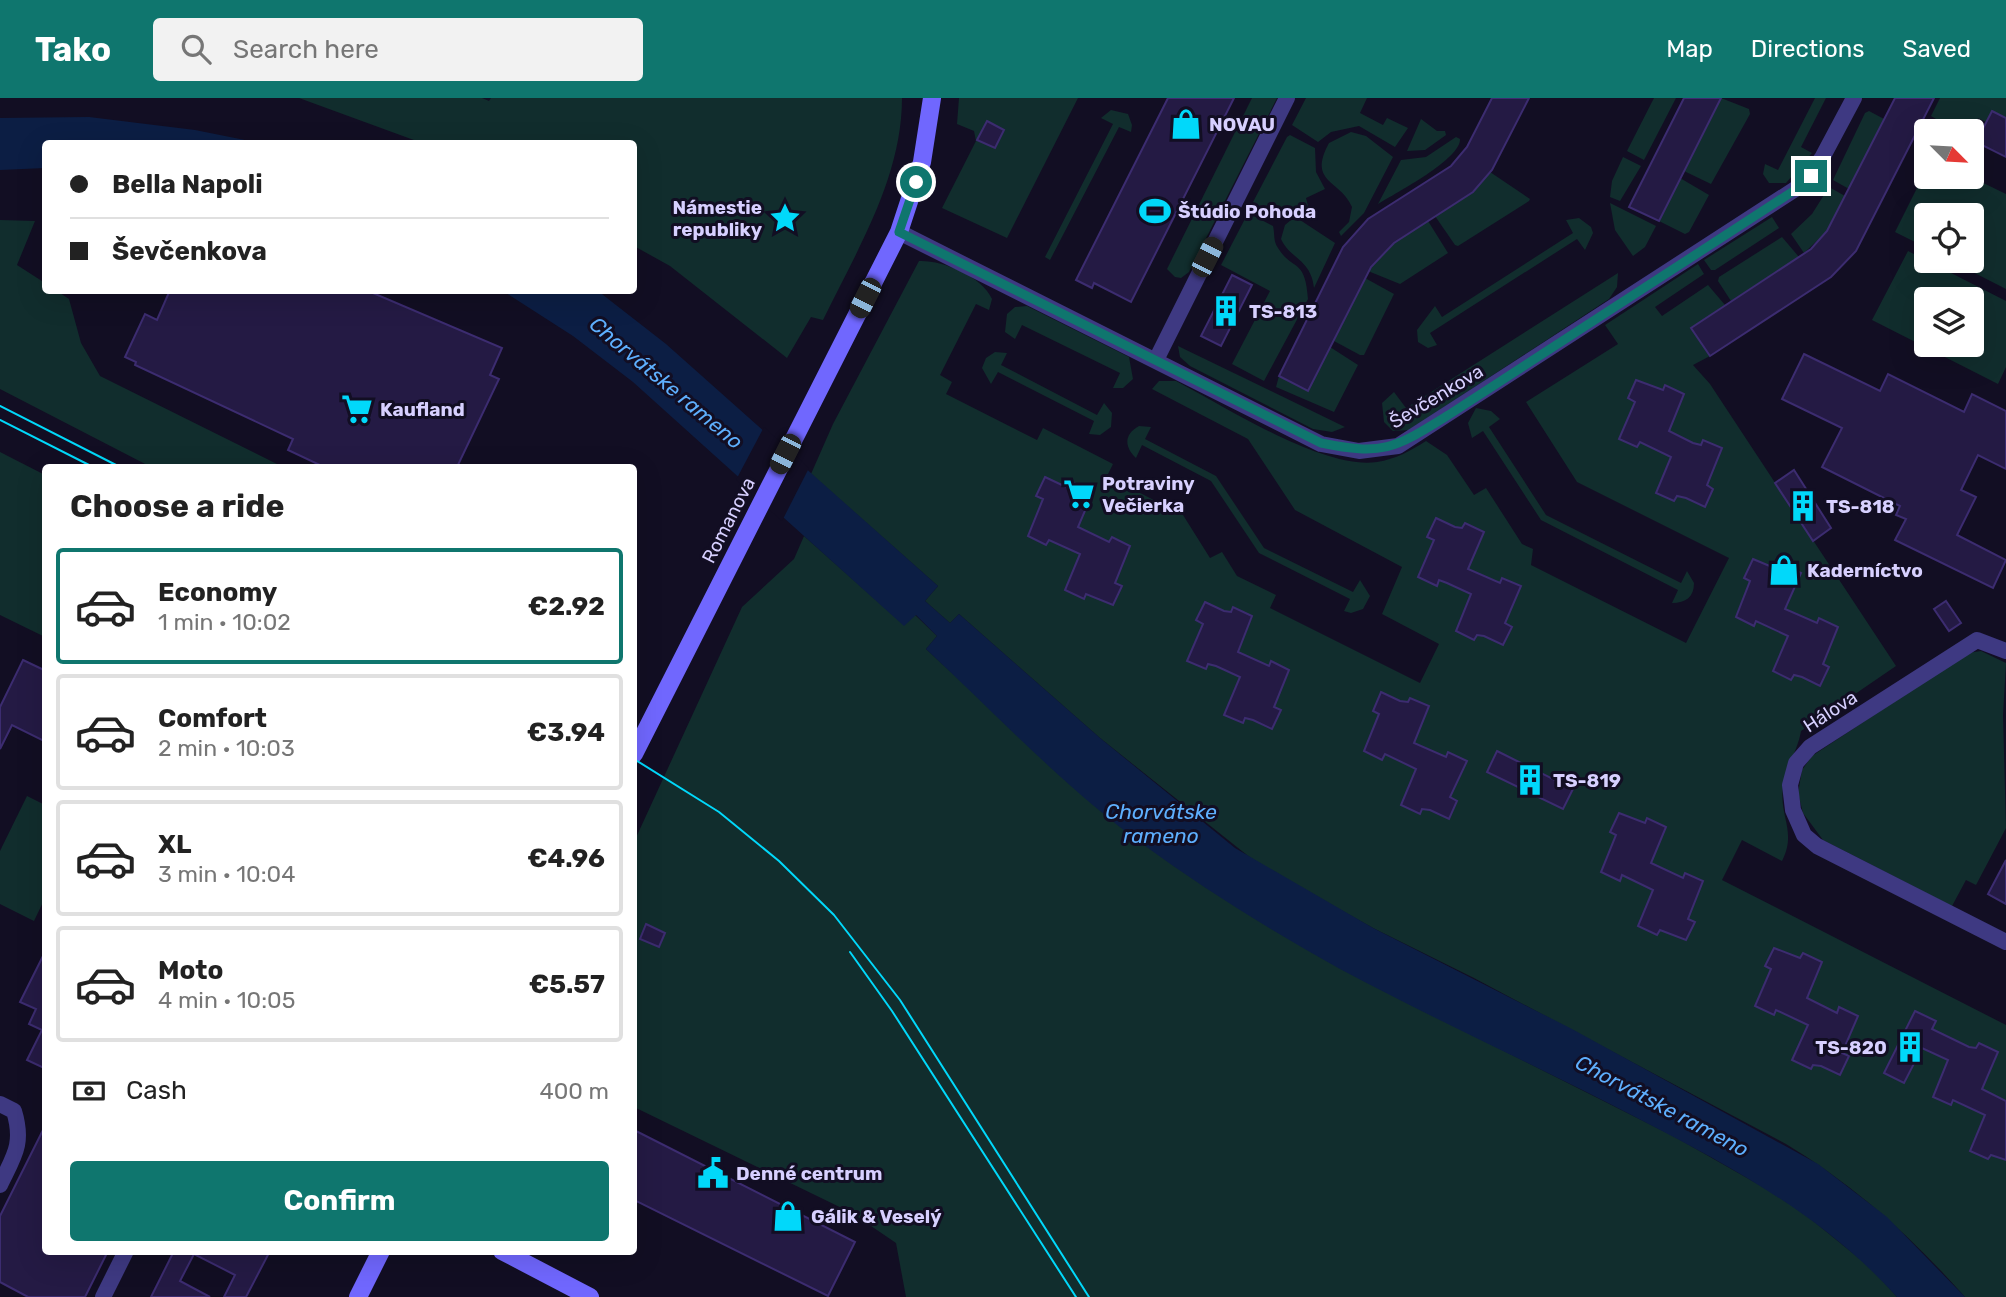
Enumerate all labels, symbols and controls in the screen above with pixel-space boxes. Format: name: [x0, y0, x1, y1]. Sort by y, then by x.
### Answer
search box: [153, 18, 643, 81]
text: Tako: [35, 30, 111, 69]
icon: search: [177, 30, 215, 68]
text: Search here: [233, 34, 379, 65]
text: Map: [1666, 35, 1713, 63]
text: Directions: [1751, 35, 1864, 63]
text: Saved: [1902, 35, 1971, 63]
shop icon: NOVAU: [1169, 107, 1203, 141]
place label: NOVAU: [1209, 113, 1275, 136]
north arrow: [1914, 119, 1984, 189]
map controls: [1914, 119, 1984, 357]
route end: [1795, 160, 1827, 192]
route start: [900, 166, 932, 198]
text: Bella Napoli: [112, 169, 263, 200]
sports icon: Štúdio Pohoda: [1138, 194, 1172, 228]
place label: Námestie republiky: [672, 196, 763, 241]
place label: Štúdio Pohoda: [1178, 200, 1316, 223]
place icon: Námestie republiky: [768, 201, 802, 235]
button: locate: [1914, 203, 1984, 273]
car: [1189, 234, 1226, 280]
text: Ševčenkova: [112, 236, 267, 267]
car: [847, 275, 884, 321]
button: layers: [1914, 287, 1984, 357]
building icon: TS-813: [1209, 294, 1243, 328]
place label: TS-813: [1249, 300, 1317, 323]
water label: Chorvátske rameno: [585, 311, 748, 454]
street label: Ševčenkova: [1385, 359, 1487, 433]
supermarket icon: Kaufland: [340, 392, 374, 426]
place label: Kaufland: [380, 398, 465, 421]
car: [767, 431, 804, 477]
place label: Potraviny Večierka: [1102, 472, 1195, 517]
street label: Romanova: [697, 473, 760, 567]
supermarket icon: Potraviny Večierka: [1062, 477, 1096, 511]
text: Choose a ride: [70, 487, 284, 525]
building icon: TS-818: [1786, 489, 1820, 523]
place label: TS-818: [1826, 495, 1895, 518]
shop icon: Kaderníctvo: [1767, 553, 1801, 587]
place label: Kaderníctvo: [1807, 559, 1923, 582]
icon: car: [74, 575, 137, 638]
text: Economy: [158, 577, 277, 608]
text: €2.92: [528, 591, 605, 622]
text: 1 min · 10:02: [158, 608, 291, 636]
street label: Hálova: [1799, 685, 1862, 737]
icon: car: [74, 701, 137, 764]
text: Comfort: [158, 703, 267, 734]
text: €3.94: [527, 717, 605, 748]
text: 2 min · 10:03: [158, 734, 295, 762]
building icon: TS-819: [1513, 763, 1547, 797]
place label: TS-819: [1553, 769, 1621, 792]
water label: Chorvátske rameno: [1105, 799, 1217, 848]
icon: car: [74, 827, 137, 890]
text: XL: [158, 829, 191, 860]
text: €4.96: [527, 843, 605, 874]
text: 3 min · 10:04: [158, 860, 296, 888]
icon: car: [74, 953, 137, 1016]
text: Moto: [158, 955, 223, 986]
text: €5.57: [529, 969, 605, 1000]
text: 4 min · 10:05: [158, 986, 295, 1014]
building icon: TS-820: [1893, 1030, 1927, 1064]
place label: TS-820: [1815, 1036, 1887, 1059]
water label: Chorvátske rameno: [1572, 1049, 1753, 1162]
icon: cash: [70, 1072, 108, 1110]
text: Cash: [126, 1075, 187, 1106]
text: 400 m: [539, 1077, 609, 1105]
public building icon: Denné centrum: [696, 1156, 730, 1190]
button: Confirm: [70, 1161, 609, 1241]
place label: Denné centrum: [736, 1162, 882, 1185]
shop icon: Gálik & Veselý: [771, 1199, 805, 1233]
place label: Gálik & Veselý: [811, 1205, 942, 1228]

